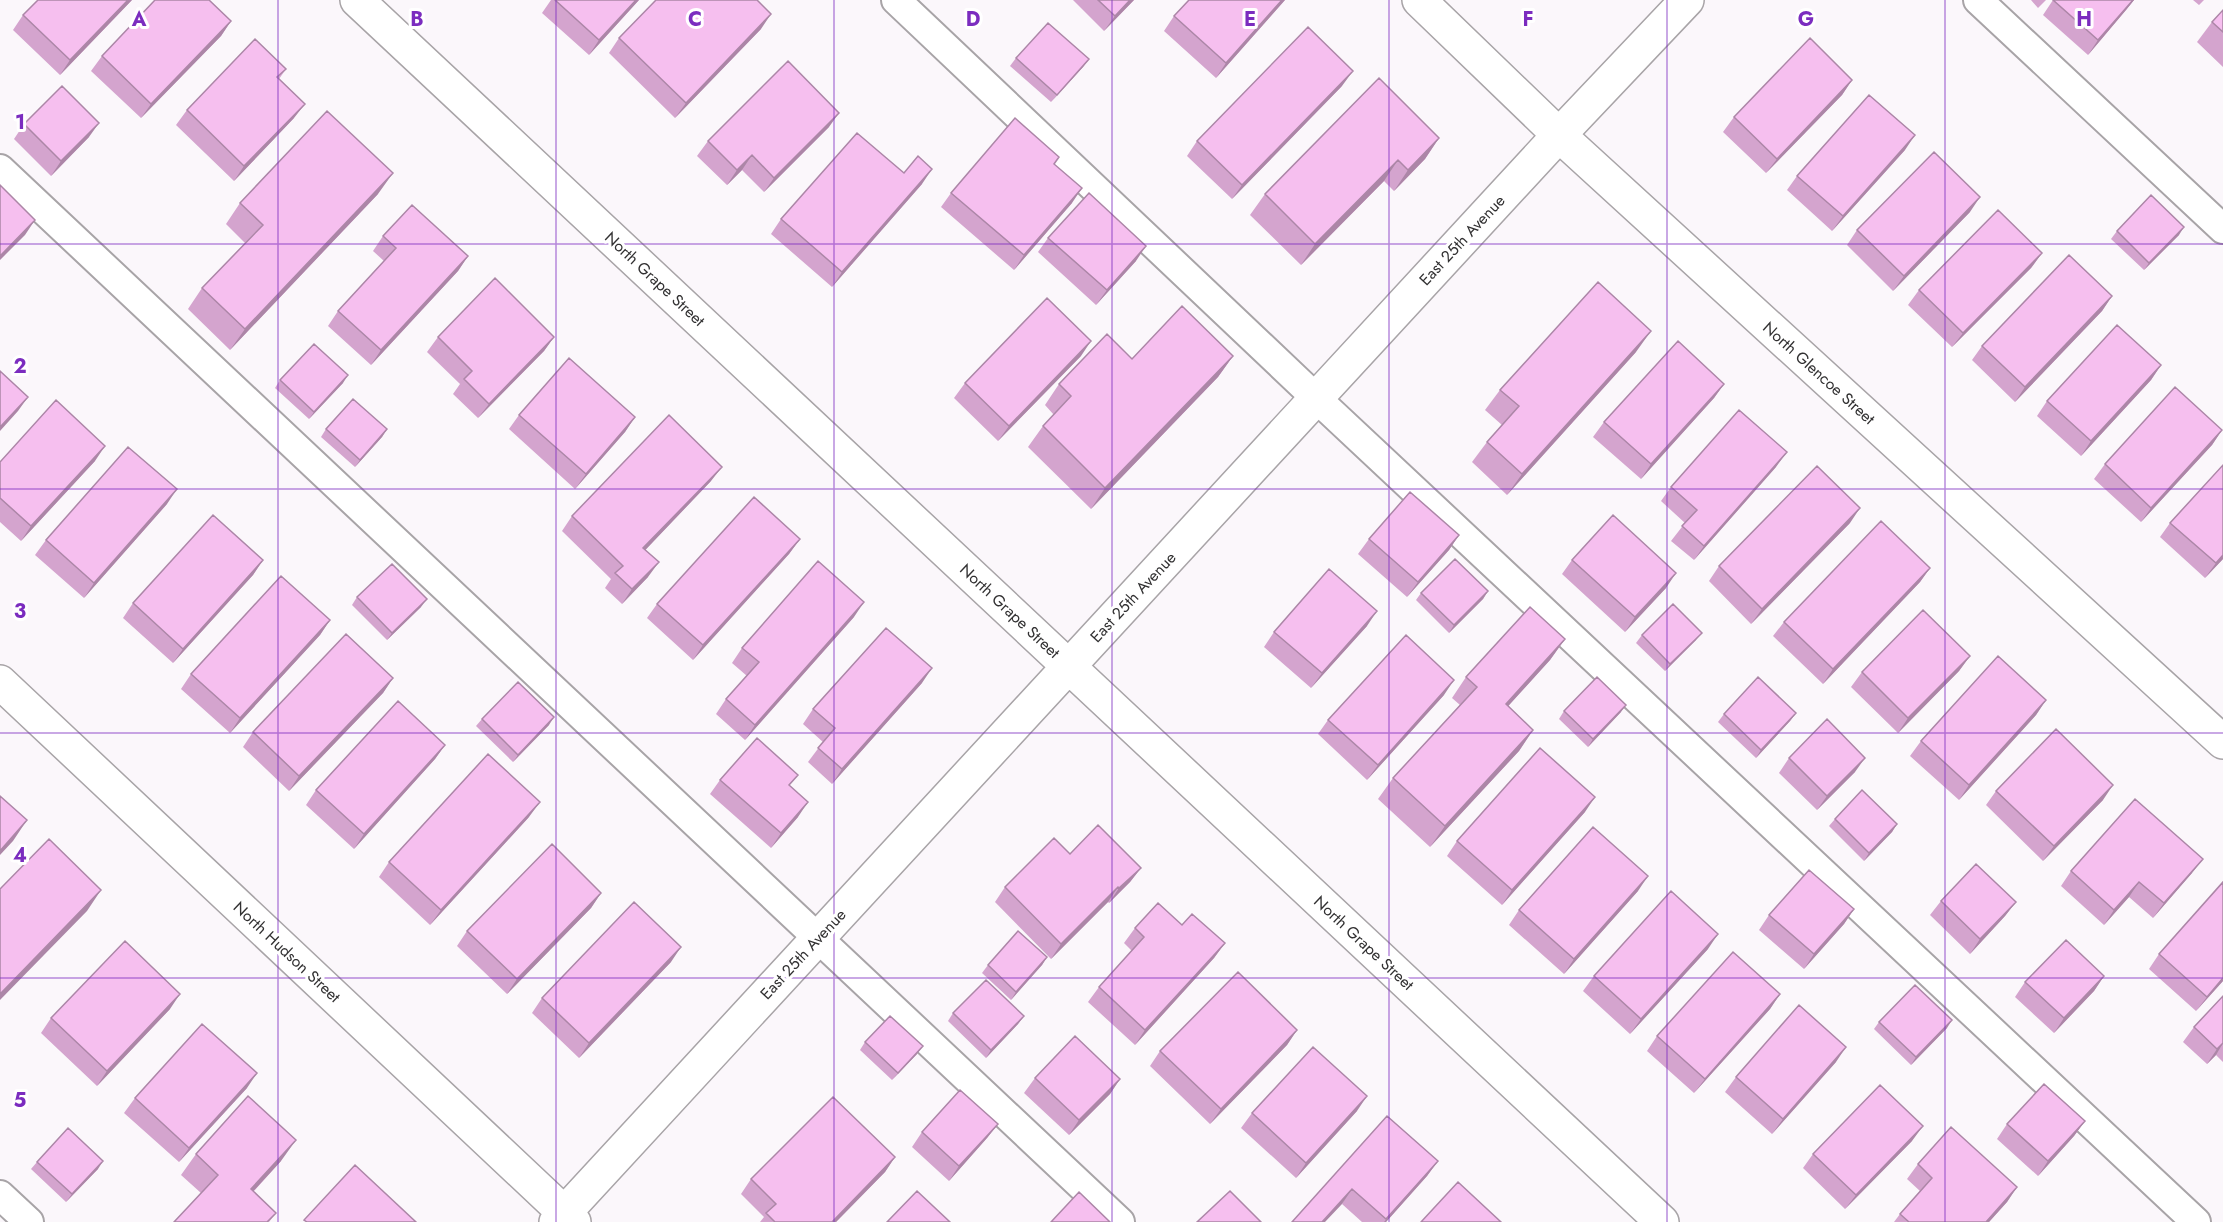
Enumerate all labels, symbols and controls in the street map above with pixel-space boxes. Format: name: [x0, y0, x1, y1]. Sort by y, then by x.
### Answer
text: A: [131, 5, 147, 34]
text: B: [410, 5, 424, 34]
text: C: [688, 5, 702, 34]
text: D: [966, 5, 980, 34]
text: E: [1244, 5, 1256, 34]
text: F: [1522, 5, 1534, 34]
text: G: [1798, 5, 1814, 34]
text: H: [2076, 5, 2092, 34]
text: 1: [15, 108, 25, 137]
street label: East 25th Avenue: [1414, 190, 1510, 290]
street label: North Grape Street: [600, 226, 710, 332]
street label: North Glencoe Street: [1758, 316, 1880, 430]
text: 2: [13, 352, 27, 381]
street label: East 25th Avenue: [1085, 547, 1181, 647]
street label: North Grape Street: [955, 558, 1065, 664]
text: 3: [14, 597, 26, 626]
text: 4: [13, 841, 27, 870]
street label: North Grape Street: [1309, 890, 1419, 996]
street label: North Hudson Street: [228, 896, 346, 1008]
street label: East 25th Avenue: [755, 904, 851, 1004]
text: 5: [14, 1086, 27, 1115]

